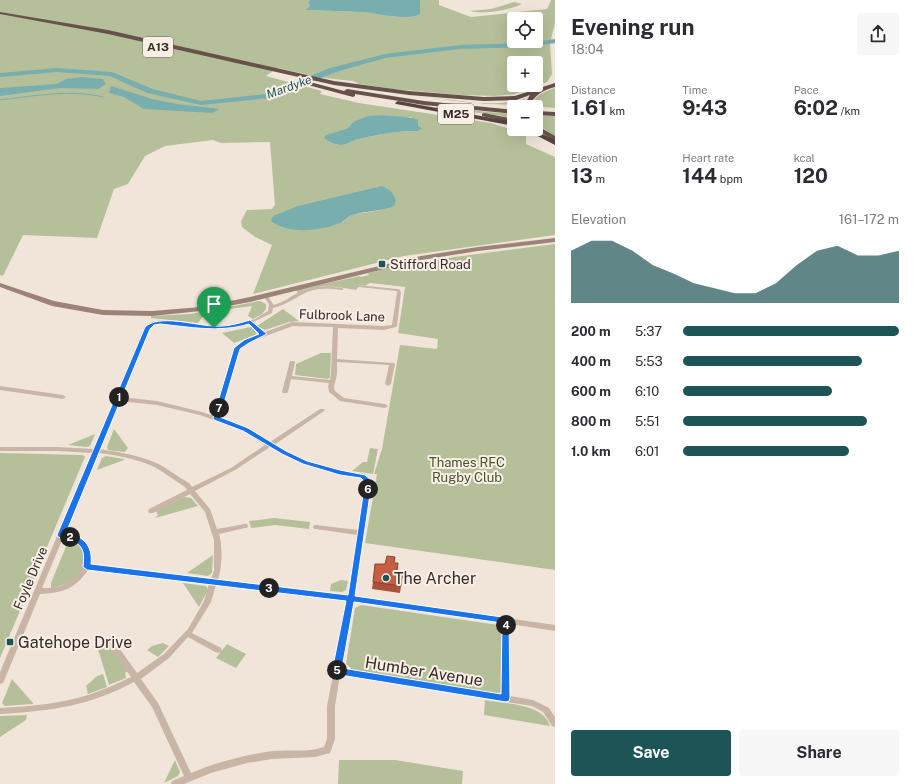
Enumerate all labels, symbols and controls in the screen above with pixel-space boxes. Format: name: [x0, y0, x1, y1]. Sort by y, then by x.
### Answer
map controls: [507, 12, 543, 136]
button: locate: [507, 12, 543, 48]
button: share: [857, 13, 899, 55]
text: Evening run: [571, 14, 695, 40]
road number: A13: [143, 37, 173, 57]
text: 18:04: [571, 42, 604, 57]
button: +: [507, 56, 543, 92]
water label: Mardyke: [265, 72, 314, 102]
text: Distance: [571, 84, 616, 96]
text: Time: [682, 84, 707, 96]
text: Pace: [794, 84, 819, 96]
text: 1.61: [571, 96, 607, 120]
text: 9:43: [682, 96, 727, 120]
text: 6:02: [794, 96, 838, 120]
button: −: [507, 100, 543, 136]
road number: M25: [438, 104, 474, 124]
text: km: [607, 105, 625, 117]
text: /km: [838, 105, 860, 117]
text: Elevation: [571, 152, 618, 164]
text: Heart rate: [682, 152, 734, 164]
text: kcal: [794, 152, 815, 164]
text: 13: [571, 164, 593, 188]
text: 144: [682, 164, 717, 188]
text: 120: [794, 164, 828, 188]
text: m: [593, 173, 605, 185]
text: bpm: [717, 173, 742, 185]
text: Elevation: [571, 212, 626, 227]
text: 161–172 m: [839, 212, 899, 227]
place label: Stifford Road: [390, 257, 471, 272]
marker: Stifford Road: [377, 259, 387, 269]
pin: [197, 287, 231, 328]
icon: arrive: [203, 293, 225, 315]
street label: Fulbrook Lane: [299, 306, 385, 325]
text: 200 m: [571, 324, 611, 339]
text: 5:37: [635, 324, 662, 339]
text: 400 m: [571, 354, 611, 369]
text: 5:53: [635, 354, 663, 369]
text: 600 m: [571, 384, 611, 399]
text: 6:10: [635, 384, 659, 399]
pin: 1: [109, 387, 129, 407]
text: 1: [117, 391, 121, 403]
pin: 7: [209, 398, 229, 418]
text: 7: [216, 402, 222, 414]
text: 800 m: [571, 414, 611, 429]
text: 5:51: [635, 414, 660, 429]
text: 1.0 km: [571, 444, 611, 459]
text: 6:01: [635, 444, 659, 459]
park label: Thames RFC Rugby Club: [429, 455, 505, 485]
pin: 6: [358, 479, 378, 499]
text: 6: [364, 483, 372, 495]
pin: 2: [60, 527, 80, 547]
text: 2: [67, 531, 74, 543]
street label: Foyle Drive: [10, 544, 50, 612]
place label: The Archer: [394, 569, 476, 588]
marker: The Archer: [381, 573, 391, 583]
pin: 3: [259, 578, 279, 598]
text: 3: [265, 582, 273, 594]
pin: 4: [496, 615, 516, 635]
text: 4: [502, 619, 510, 631]
place label: Gatehope Drive: [18, 633, 132, 652]
marker: Gatehope Drive: [5, 637, 15, 647]
street label: Humber Avenue: [364, 653, 484, 690]
pin: 5: [327, 660, 347, 680]
text: 5: [333, 664, 341, 676]
button: Save: [571, 730, 731, 776]
button: Share: [739, 730, 899, 776]

